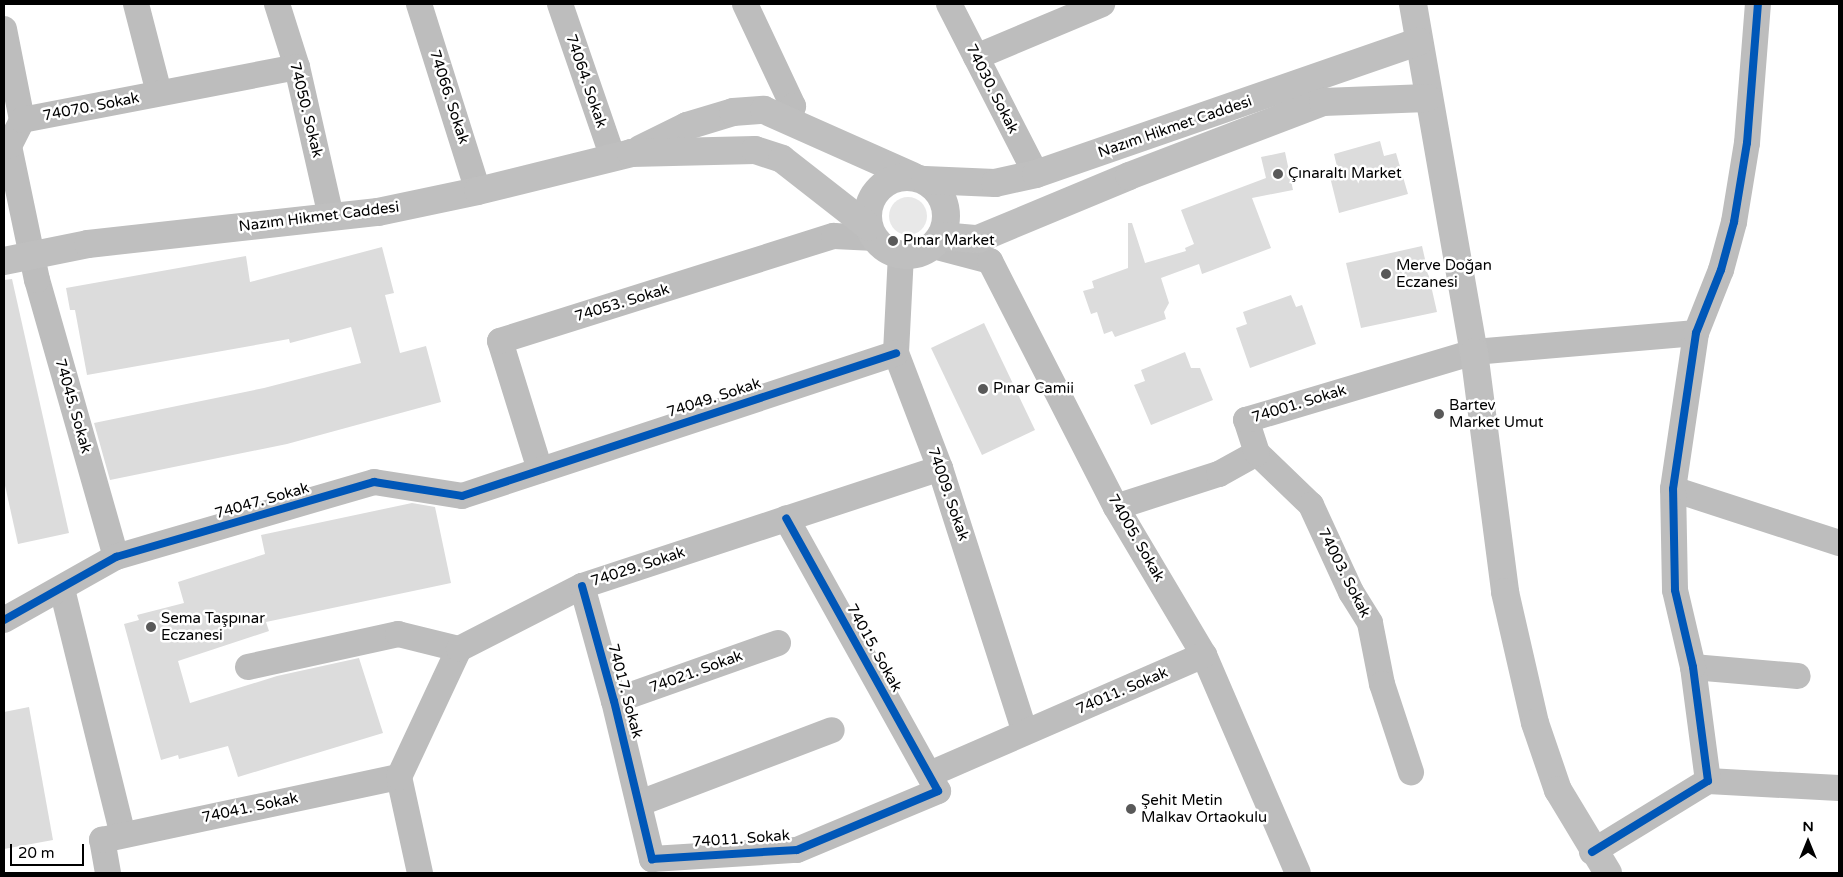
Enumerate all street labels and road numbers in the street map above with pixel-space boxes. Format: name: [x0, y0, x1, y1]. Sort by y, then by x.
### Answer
street label: 74064. Sokak: [562, 32, 610, 130]
street label: 74030. Sokak: [962, 41, 1022, 137]
street label: 74066. Sokak: [425, 48, 473, 146]
street label: 74050. Sokak: [285, 60, 327, 160]
street label: 74070. Sokak: [41, 89, 141, 125]
street label: Nazım Hikmet Caddesi: [1096, 92, 1254, 162]
street label: Nazım Hikmet Caddesi: [238, 198, 400, 236]
street label: 74053. Sokak: [573, 280, 671, 326]
street label: 74045. Sokak: [51, 357, 95, 455]
street label: 74049. Sokak: [665, 374, 763, 422]
street label: 74001. Sokak: [1250, 381, 1348, 427]
street label: 74009. Sokak: [924, 445, 972, 543]
street label: 74047. Sokak: [213, 479, 311, 523]
street label: 74005. Sokak: [1104, 491, 1168, 585]
street label: 74003. Sokak: [1314, 525, 1374, 621]
street label: 74029. Sokak: [589, 543, 687, 591]
street label: 74015. Sokak: [842, 601, 906, 695]
street label: 74017. Sokak: [604, 642, 646, 740]
street label: 74021. Sokak: [647, 647, 745, 697]
street label: 74011. Sokak: [1073, 664, 1171, 718]
street label: 74041. Sokak: [200, 789, 300, 827]
street label: 74011. Sokak: [692, 827, 790, 851]

